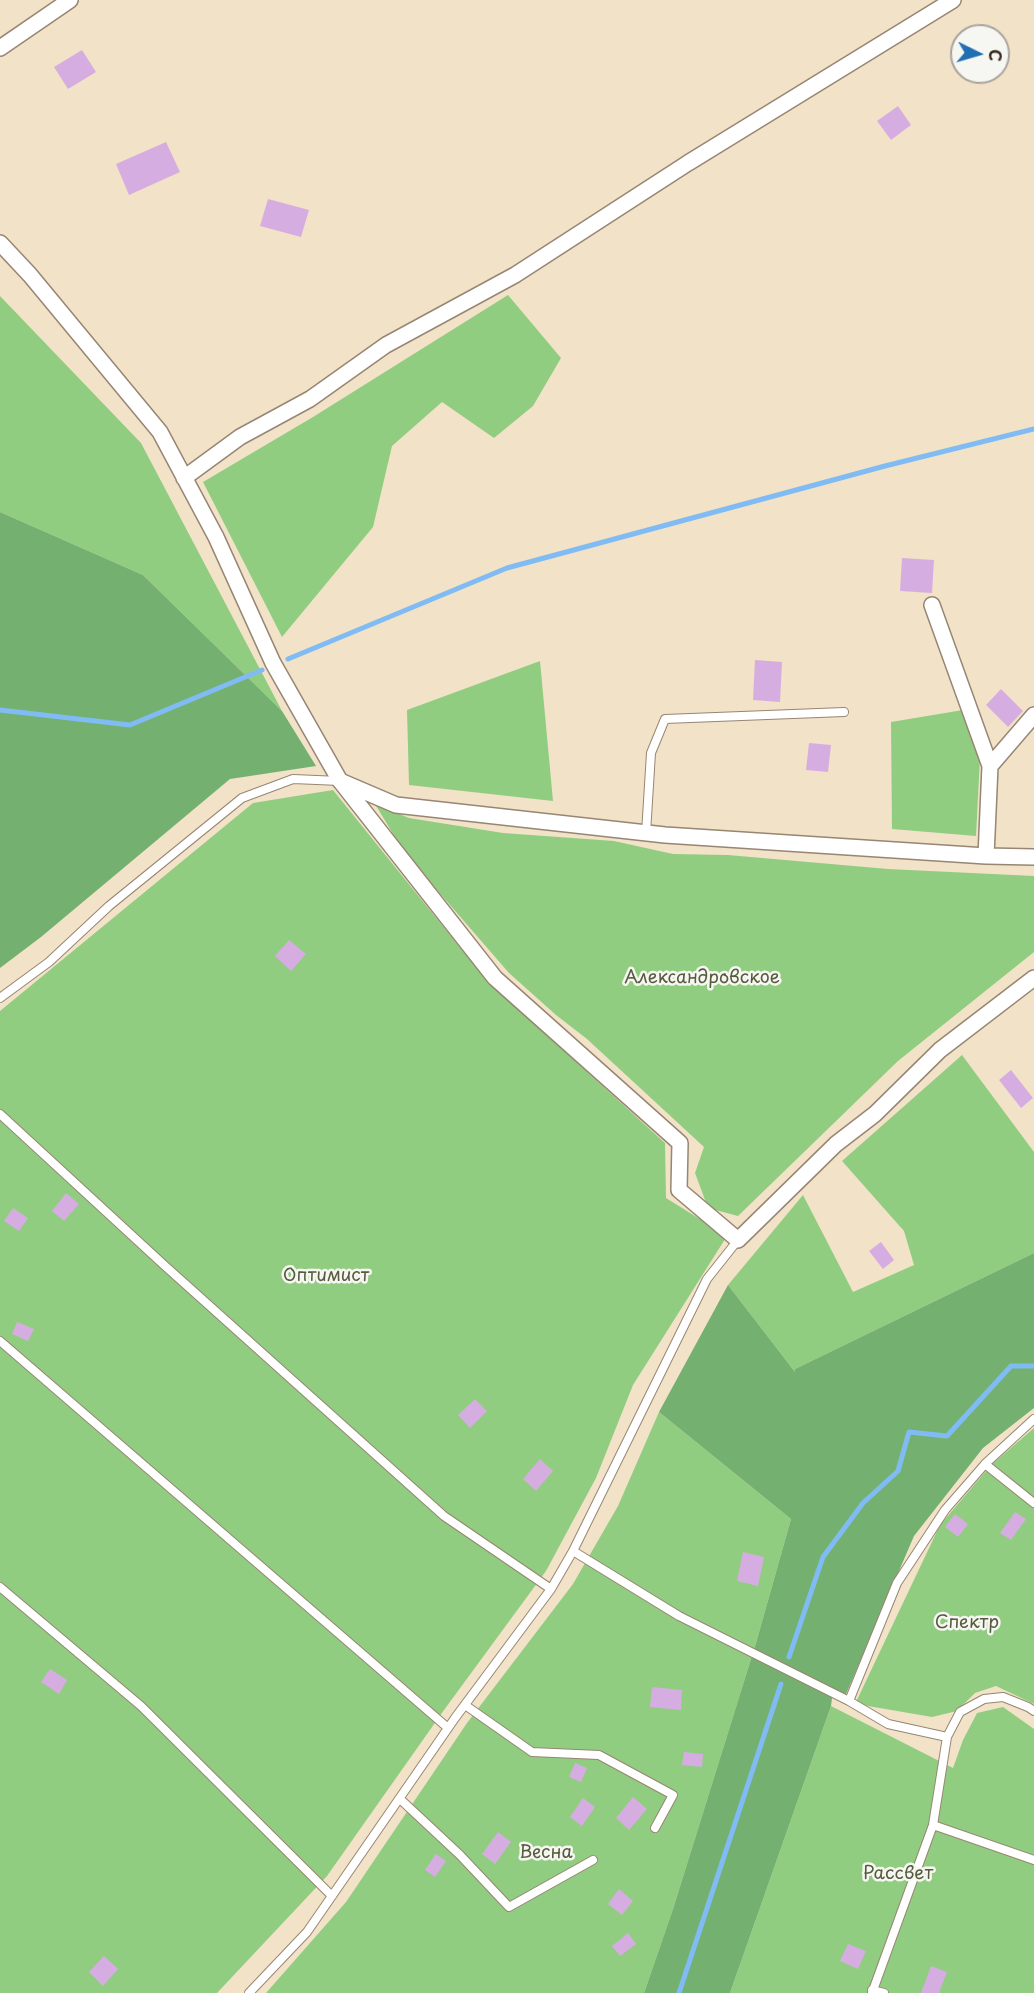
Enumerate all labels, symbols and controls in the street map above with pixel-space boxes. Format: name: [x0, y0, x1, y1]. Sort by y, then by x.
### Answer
north arrow: [950, 24, 1010, 84]
text: С: [983, 48, 1008, 62]
park label: Александровское: [624, 967, 780, 989]
park label: Оптимист: [283, 1265, 369, 1287]
park label: Спектр: [935, 1612, 999, 1634]
park label: Весна: [519, 1842, 573, 1864]
park label: Рассвет: [863, 1863, 933, 1885]

